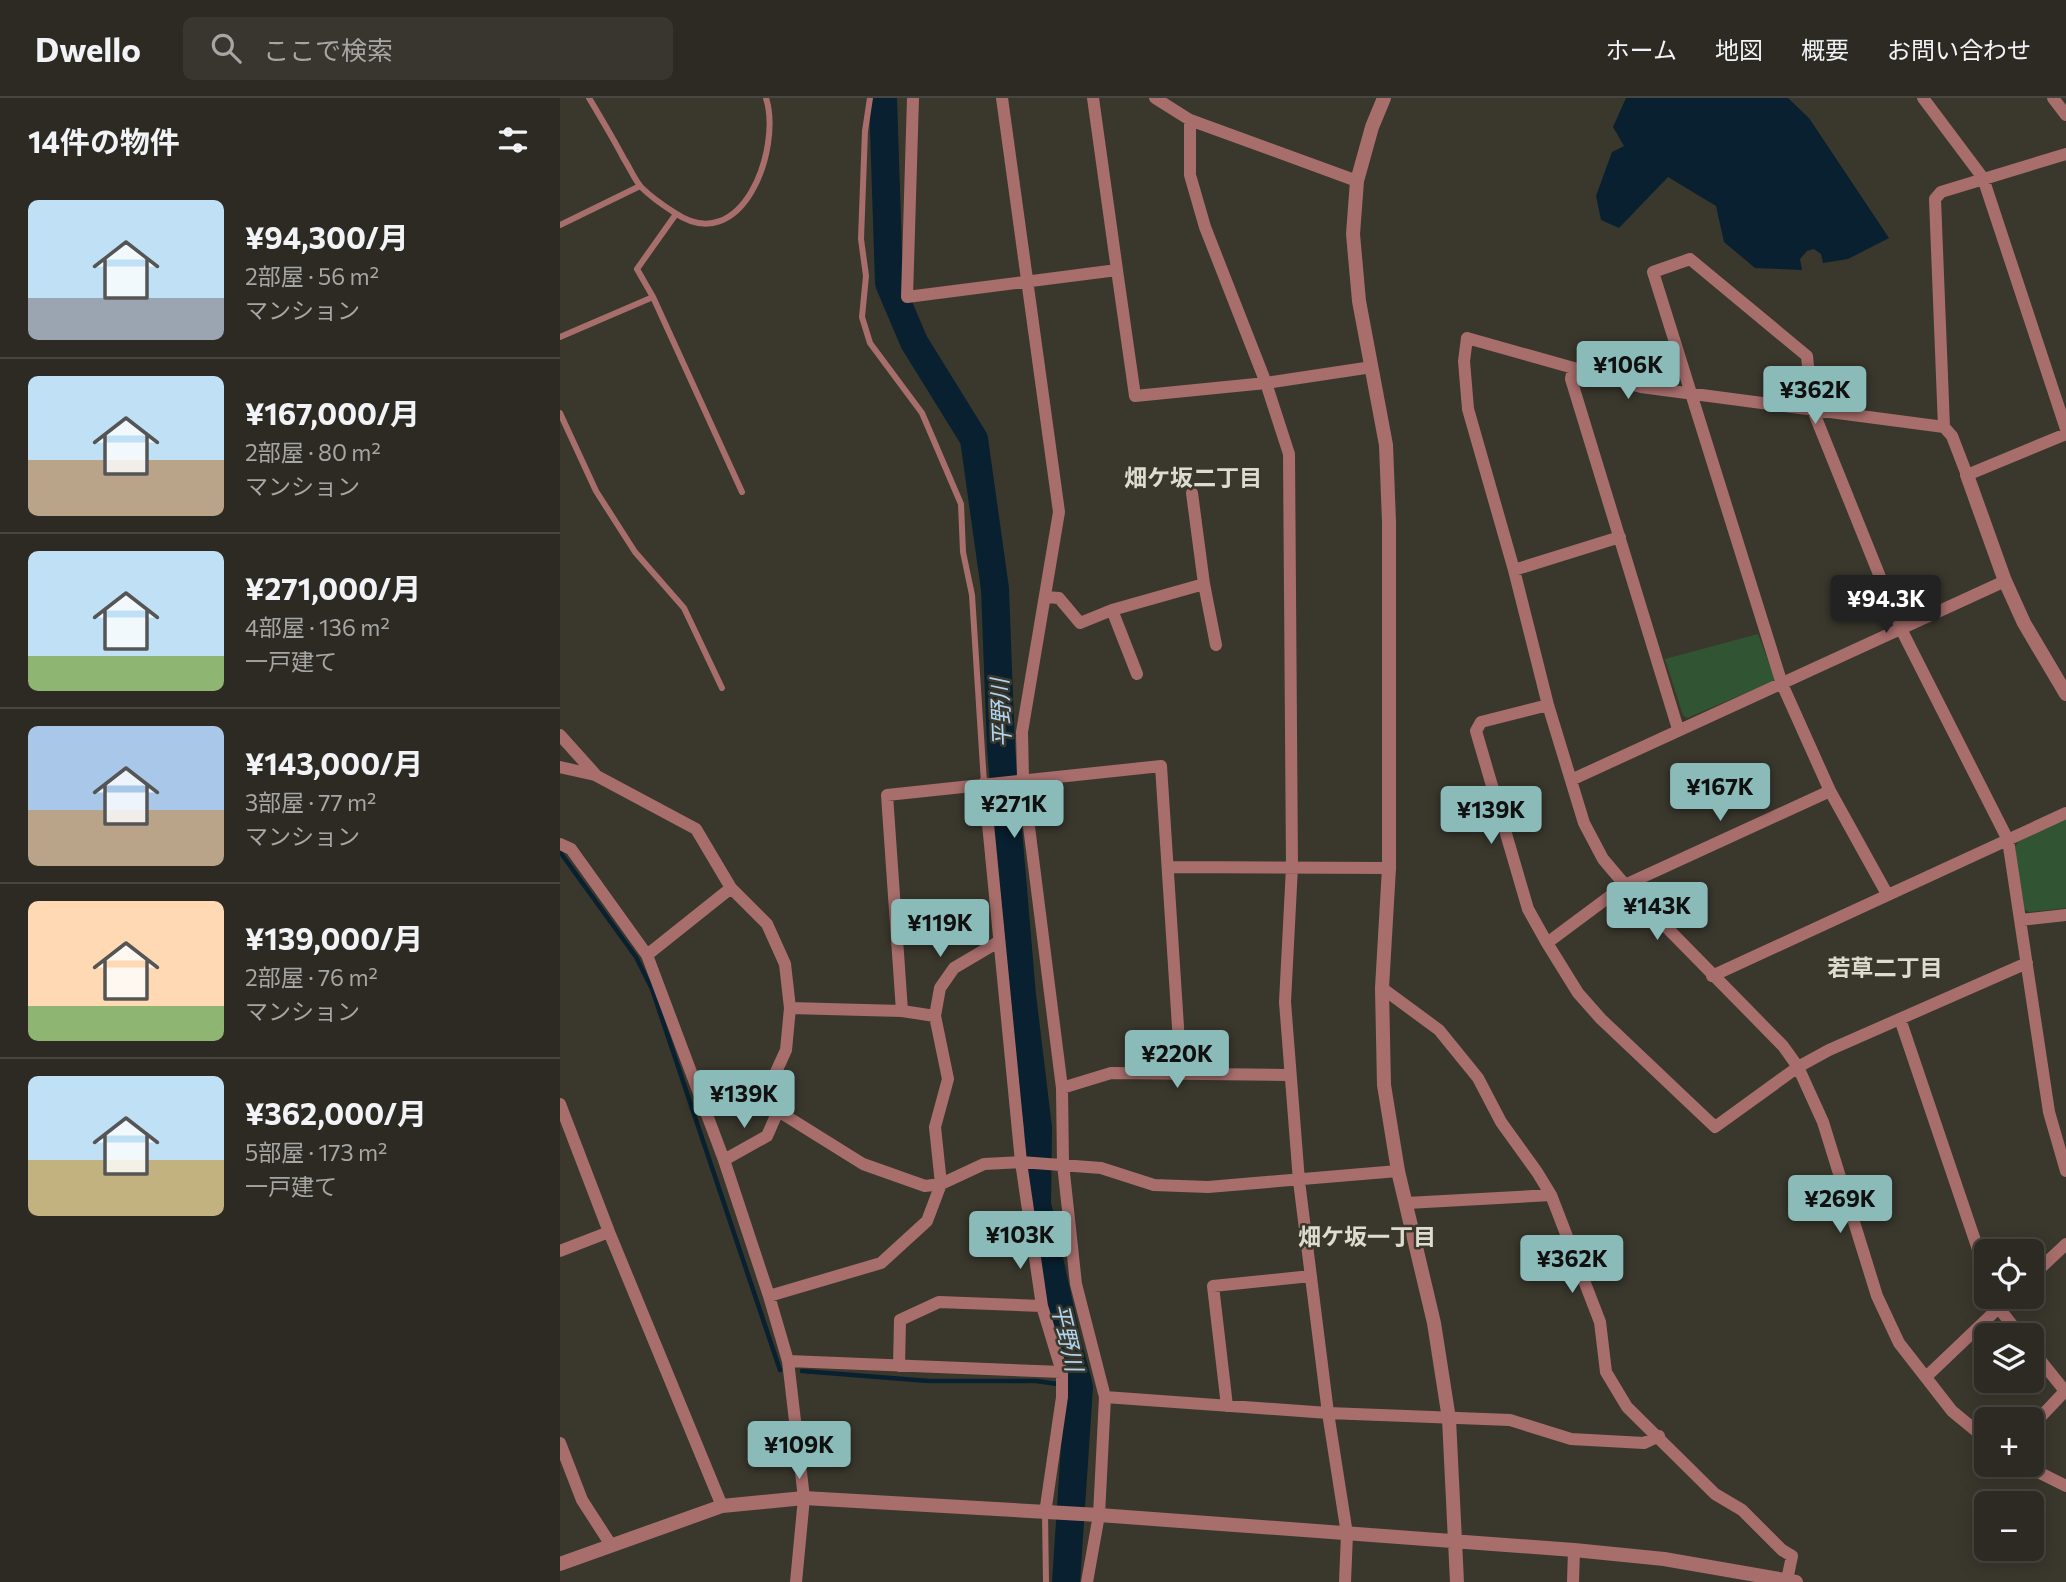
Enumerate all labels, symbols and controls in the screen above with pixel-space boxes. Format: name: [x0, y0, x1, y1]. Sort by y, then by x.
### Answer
search box: [183, 17, 673, 80]
text: Dwello: [35, 28, 141, 69]
icon: search: [207, 29, 245, 67]
text: ここで検索: [263, 34, 393, 65]
text: ホーム: [1606, 35, 1677, 64]
text: 地図: [1715, 35, 1763, 64]
text: 概要: [1801, 35, 1849, 64]
text: お問い合わせ: [1887, 35, 2031, 64]
icon: filters: [494, 121, 532, 159]
text: 14件の物件: [28, 122, 180, 159]
text: ¥94,300/月: [245, 218, 409, 255]
icon: home: [84, 228, 168, 312]
text: 2部屋 · 56 m²: [245, 262, 379, 290]
text: マンション: [245, 296, 360, 324]
pin: ¥106K: [1579, 342, 1677, 401]
text: ¥106K: [1593, 350, 1663, 378]
pin: ¥362K: [1766, 366, 1864, 426]
text: ¥362K: [1779, 375, 1851, 403]
text: ¥167,000/月: [245, 394, 420, 431]
icon: home: [84, 404, 168, 488]
text: 2部屋 · 80 m²: [245, 438, 381, 466]
district label: 畑ケ坂二丁目: [1124, 463, 1262, 491]
text: マンション: [245, 472, 360, 500]
text: ¥271,000/月: [245, 569, 421, 606]
pin: ¥94.3K: [1829, 575, 1943, 635]
icon: home: [84, 579, 168, 663]
text: ¥94.3K: [1847, 584, 1925, 612]
text: 4部屋 · 136 m²: [245, 613, 390, 641]
text: 一戸建て: [245, 647, 337, 675]
water label: 平野川: [985, 675, 1015, 748]
text: ¥143,000/月: [245, 744, 423, 781]
icon: home: [84, 754, 168, 838]
pin: ¥167K: [1671, 764, 1769, 823]
text: ¥167K: [1686, 772, 1754, 800]
pin: ¥271K: [965, 780, 1063, 840]
pin: ¥139K: [1442, 786, 1540, 846]
text: 3部屋 · 77 m²: [245, 788, 376, 816]
text: ¥271K: [981, 789, 1047, 817]
text: ¥139K: [1457, 795, 1525, 823]
text: マンション: [245, 822, 360, 850]
pin: ¥143K: [1608, 882, 1706, 942]
text: ¥143K: [1623, 891, 1691, 919]
pin: ¥119K: [891, 900, 989, 959]
text: ¥119K: [907, 908, 973, 936]
text: ¥139,000/月: [245, 919, 423, 956]
icon: home: [84, 929, 168, 1013]
district label: 若草二丁目: [1828, 953, 1943, 981]
text: 2部屋 · 76 m²: [245, 963, 378, 991]
text: マンション: [245, 997, 360, 1025]
pin: ¥220K: [1128, 1030, 1226, 1090]
text: ¥220K: [1141, 1039, 1213, 1067]
pin: ¥139K: [695, 1070, 793, 1130]
text: ¥139K: [710, 1079, 778, 1107]
text: ¥362,000/月: [245, 1094, 427, 1131]
icon: home: [84, 1104, 168, 1188]
text: 5部屋 · 173 m²: [245, 1138, 387, 1166]
text: 一戸建て: [245, 1172, 337, 1200]
pin: ¥269K: [1791, 1176, 1889, 1235]
text: ¥269K: [1804, 1184, 1876, 1212]
pin: ¥103K: [971, 1212, 1069, 1271]
text: ¥103K: [985, 1220, 1055, 1248]
district label: 畑ケ坂一丁目: [1298, 1222, 1436, 1250]
pin: ¥362K: [1523, 1236, 1621, 1295]
map controls: [1974, 1239, 2044, 1561]
button: locate: [1974, 1239, 2044, 1309]
text: ¥362K: [1536, 1244, 1608, 1272]
water label: 平野川: [1047, 1300, 1090, 1377]
button: layers: [1974, 1323, 2044, 1393]
button: +: [1974, 1407, 2044, 1477]
pin: ¥109K: [750, 1422, 848, 1481]
text: ¥109K: [764, 1430, 834, 1458]
button: −: [1974, 1491, 2044, 1561]

